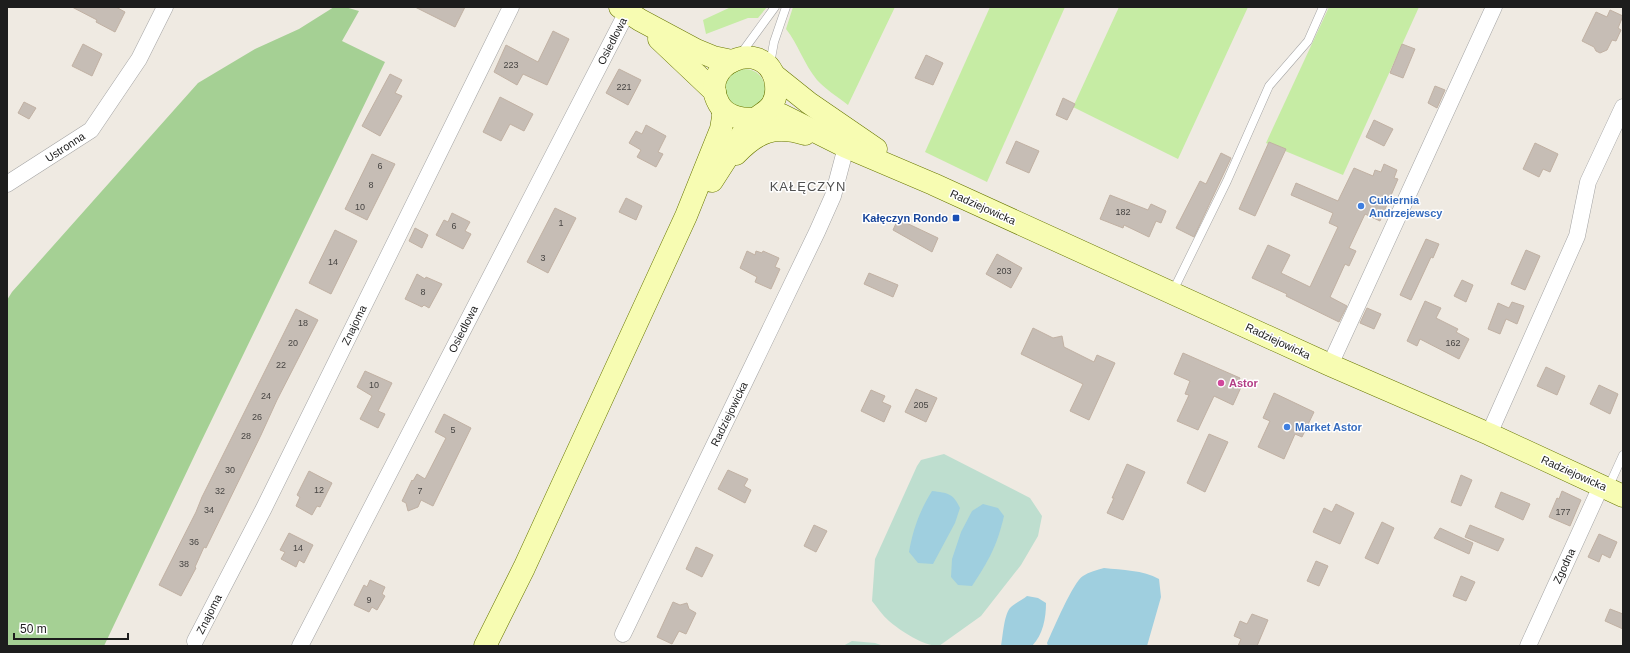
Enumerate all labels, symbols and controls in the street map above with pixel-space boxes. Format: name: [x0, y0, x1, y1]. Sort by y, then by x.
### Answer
street label: Osiedlowa: [595, 15, 629, 67]
house number: 223: [503, 60, 519, 70]
house number: 221: [616, 82, 632, 92]
street label: Ustronna: [43, 129, 88, 164]
house number: 6: [377, 161, 383, 171]
district label: KAŁĘCZYN: [770, 179, 846, 194]
house number: 8: [368, 180, 374, 190]
street label: Radziejowicka: [948, 187, 1018, 227]
place label: Cukiernia Andrzejewscy: [1369, 194, 1443, 219]
marker: Cukiernia Andrzejewscy: [1356, 201, 1366, 211]
house number: 10: [355, 202, 365, 212]
house number: 182: [1115, 207, 1131, 217]
place label: Kałęczyn Rondo: [862, 212, 948, 224]
marker: Kałęczyn Rondo: [951, 213, 961, 223]
house number: 1: [558, 218, 564, 228]
house number: 6: [451, 221, 457, 231]
house number: 3: [540, 253, 546, 263]
house number: 14: [328, 257, 338, 267]
house number: 203: [996, 266, 1012, 276]
house number: 8: [420, 287, 426, 297]
street label: Znajoma: [339, 302, 369, 347]
street label: Osiedlowa: [446, 303, 480, 355]
house number: 18: [298, 318, 308, 328]
street label: Radziejowicka: [1244, 321, 1313, 362]
house number: 20: [288, 338, 298, 348]
house number: 162: [1445, 338, 1461, 348]
house number: 22: [276, 360, 286, 370]
place label: Astor: [1229, 377, 1258, 389]
marker: Astor: [1216, 378, 1226, 388]
street label: Radziejowicka: [708, 379, 750, 448]
house number: 10: [369, 380, 379, 390]
house number: 24: [261, 391, 271, 401]
house number: 205: [913, 400, 929, 410]
house number: 26: [252, 412, 262, 422]
place label: Market Astor: [1295, 421, 1363, 433]
marker: Market Astor: [1282, 422, 1292, 432]
house number: 5: [450, 425, 456, 435]
house number: 28: [241, 431, 251, 441]
street label: Radziejowicka: [1539, 453, 1609, 493]
house number: 30: [225, 465, 235, 475]
house number: 12: [314, 485, 324, 495]
house number: 32: [215, 486, 225, 496]
house number: 7: [417, 486, 423, 496]
house number: 34: [204, 505, 214, 515]
house number: 177: [1555, 507, 1571, 517]
house number: 36: [189, 537, 199, 547]
house number: 14: [293, 543, 303, 553]
street label: Zgodna: [1551, 546, 1578, 585]
house number: 38: [179, 559, 189, 569]
street label: Znajoma: [194, 591, 224, 636]
house number: 9: [366, 595, 372, 605]
scale bar: [14, 615, 128, 641]
text: 50 m: [20, 622, 47, 636]

